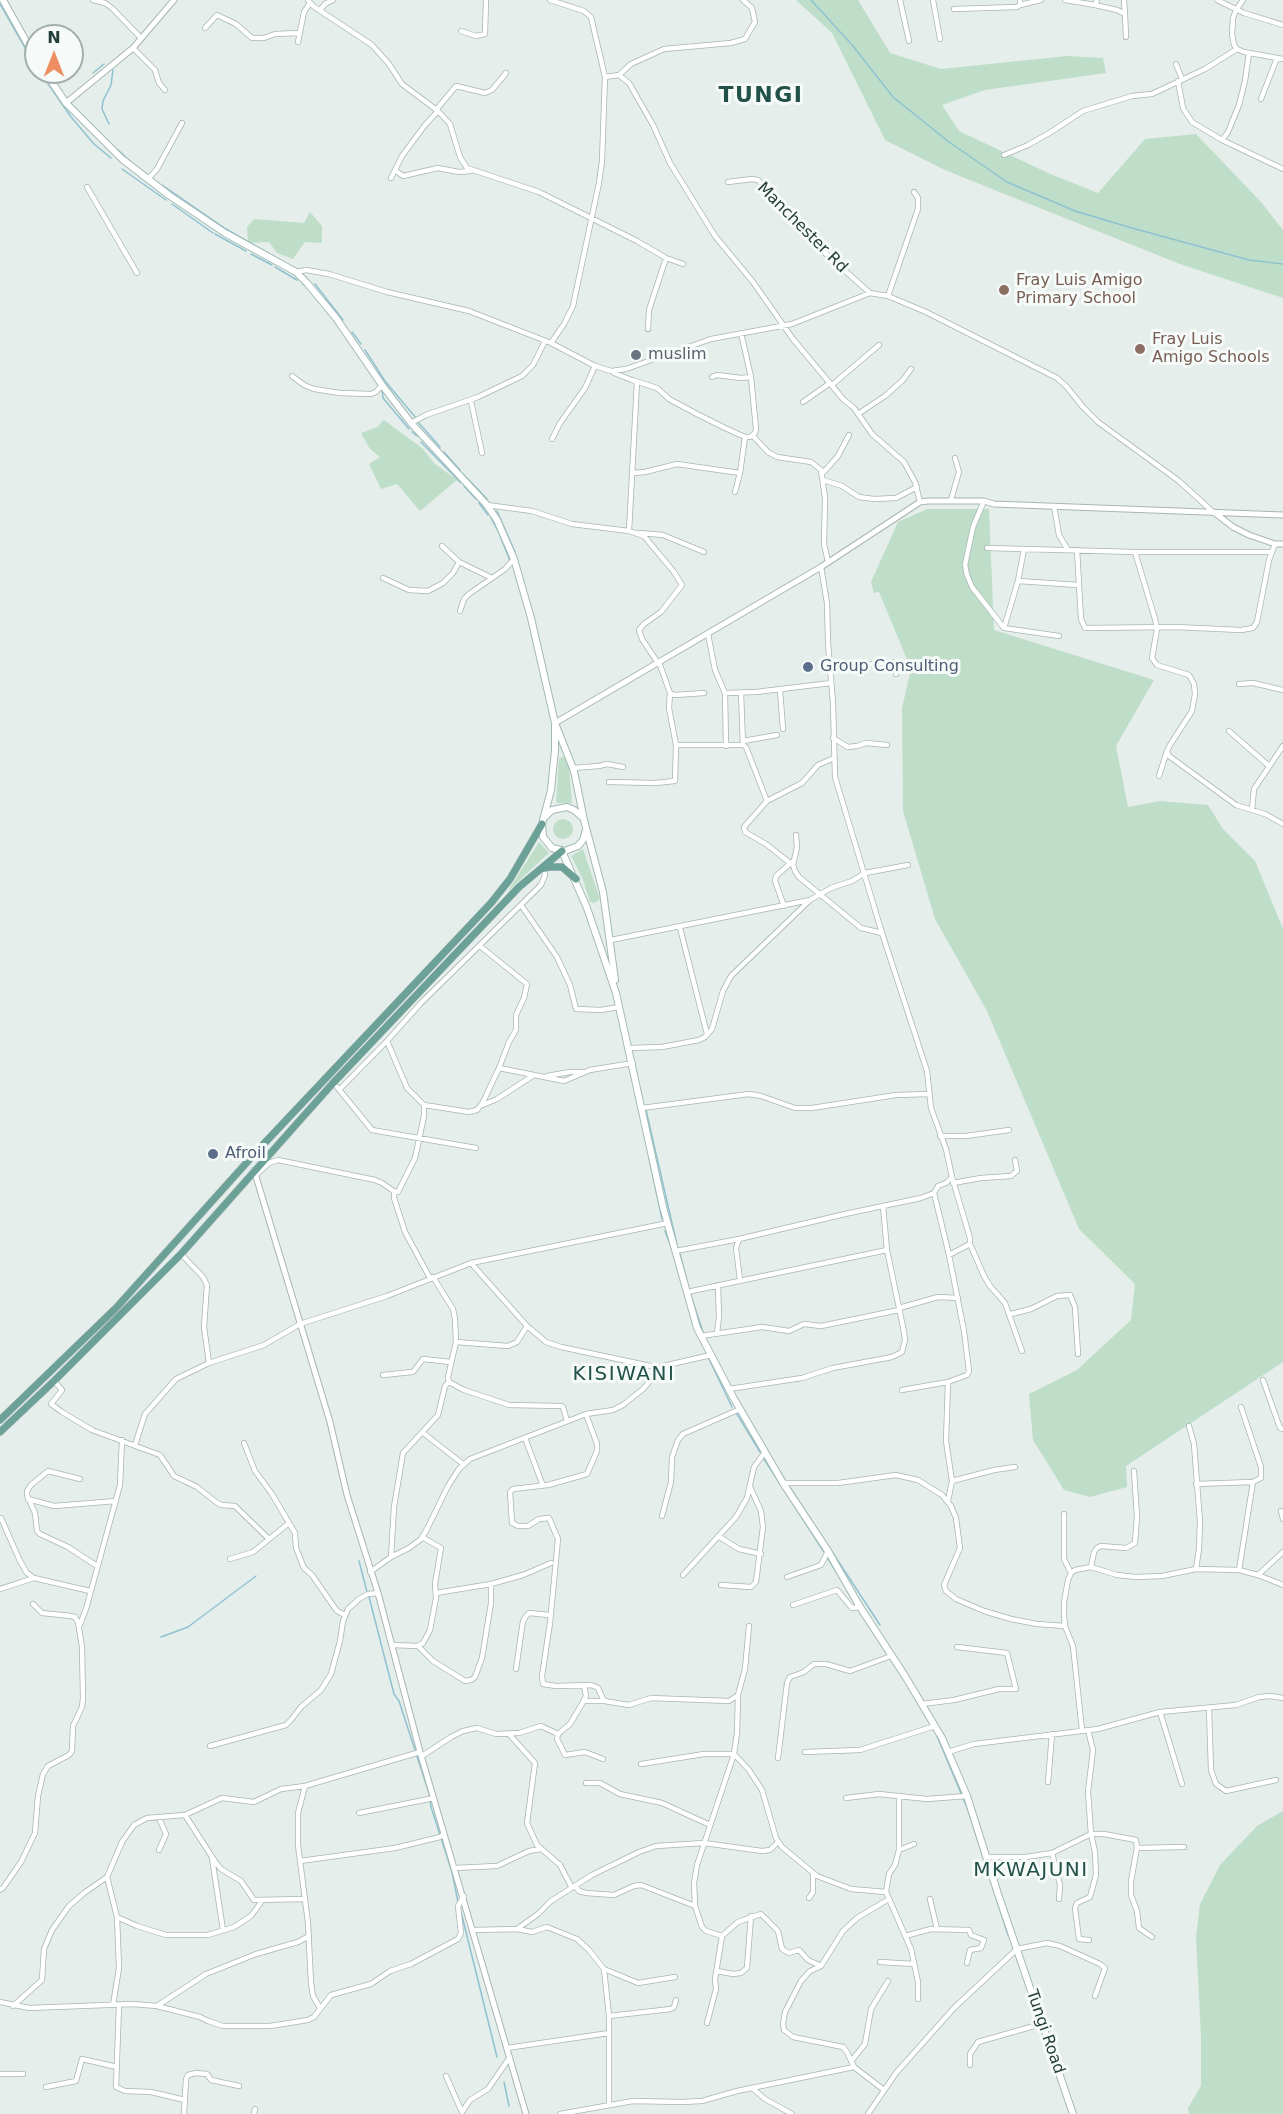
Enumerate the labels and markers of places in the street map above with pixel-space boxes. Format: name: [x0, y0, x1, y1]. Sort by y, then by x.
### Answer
place label: Fray Luis Amigo Primary School: [1016, 271, 1143, 309]
marker: Fray Luis Amigo Primary School: [997, 283, 1011, 297]
place label: Fray Luis Amigo Schools: [1152, 330, 1269, 368]
marker: Fray Luis Amigo Schools: [1133, 342, 1147, 356]
place label: muslim: [648, 345, 707, 365]
marker: muslim: [629, 348, 643, 362]
place label: Group Consulting: [820, 657, 959, 677]
marker: Group Consulting: [801, 660, 815, 674]
place label: Afroil: [225, 1144, 266, 1164]
marker: Afroil: [206, 1147, 220, 1161]

